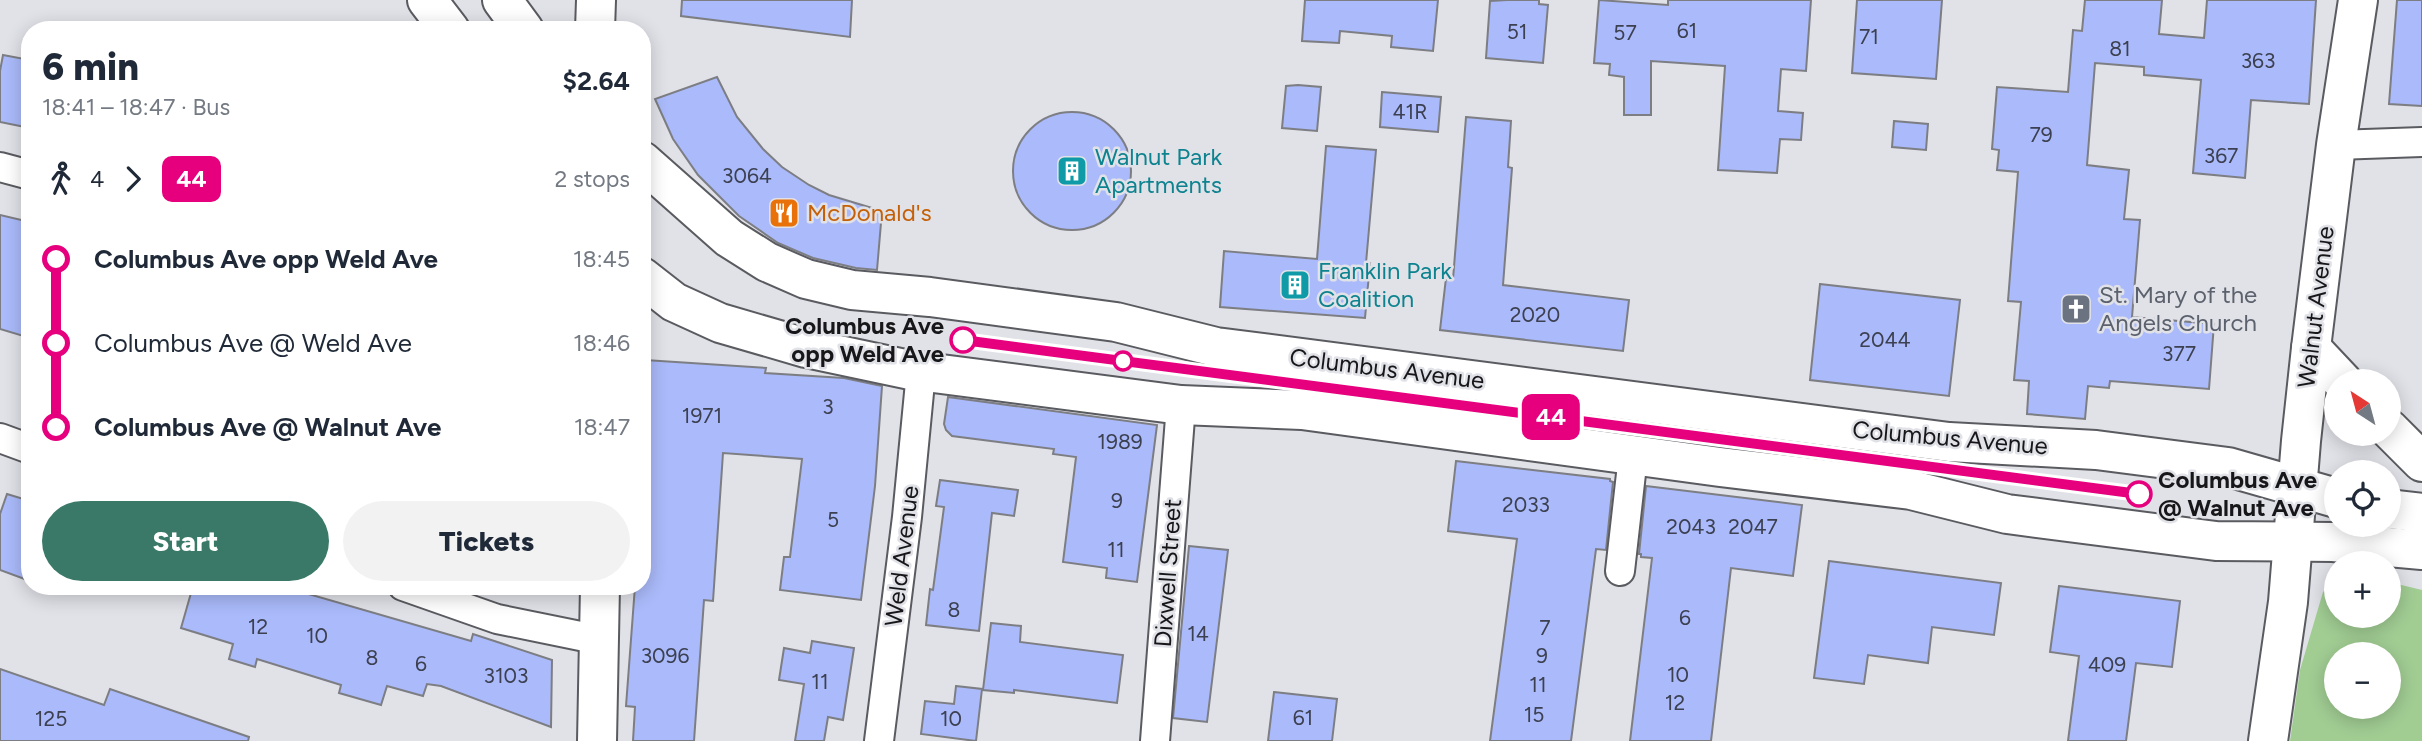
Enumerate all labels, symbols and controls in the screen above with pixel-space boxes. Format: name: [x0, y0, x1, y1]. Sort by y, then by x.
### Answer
house number: 61: [1677, 18, 1697, 43]
house number: 51: [1507, 19, 1527, 44]
house number: 57: [1613, 20, 1637, 45]
house number: 71: [1859, 24, 1879, 49]
house number: 81: [2109, 36, 2131, 61]
text: 6 min: [42, 44, 139, 90]
house number: 363: [2241, 48, 2275, 73]
text: $2.64: [563, 65, 630, 97]
text: 18:41 – 18:47 · Bus: [42, 93, 230, 121]
house number: 41R: [1393, 99, 1427, 124]
house number: 79: [2029, 122, 2053, 147]
place label: Walnut Park Apartments: [1095, 142, 1222, 199]
house number: 367: [2204, 143, 2238, 168]
building icon: Walnut Park Apartments: [1055, 154, 1089, 188]
icon: walk: [42, 160, 80, 198]
icon: forward: [114, 160, 152, 198]
house number: 3064: [722, 163, 772, 188]
text: 44: [176, 164, 207, 193]
text: 4: [90, 165, 104, 193]
text: 2 stops: [554, 165, 630, 193]
restaurant icon: McDonald's: [767, 196, 801, 230]
place label: McDonald's: [807, 198, 932, 227]
street label: Walnut Avenue: [2291, 225, 2340, 389]
text: Columbus Ave opp Weld Ave: [94, 243, 438, 275]
text: 18:45: [573, 245, 630, 273]
place label: Franklin Park Coalition: [1318, 256, 1452, 313]
building icon: Franklin Park Coalition: [1278, 268, 1312, 302]
place label: St. Mary of the Angels Church: [2099, 280, 2257, 337]
church icon: St. Mary of the Angels Church: [2059, 292, 2093, 326]
house number: 2020: [1510, 302, 1560, 327]
place label: Columbus Ave opp Weld Ave: [785, 311, 944, 368]
text: Columbus Ave @ Weld Ave: [94, 327, 412, 359]
marker: Columbus Ave opp Weld Ave: [950, 327, 976, 353]
house number: 2044: [1859, 327, 1911, 352]
text: 18:46: [573, 329, 630, 357]
house number: 377: [2162, 341, 2196, 366]
street label: Columbus Avenue: [1288, 342, 1486, 395]
unlabelled marker: [1113, 351, 1133, 371]
north arrow: [2324, 369, 2401, 446]
map controls: [2324, 369, 2401, 719]
house number: 3: [822, 394, 834, 419]
line badge: 44: [1520, 394, 1582, 440]
text: 44: [1536, 402, 1566, 431]
house number: 1971: [682, 403, 722, 428]
text: Columbus Ave @ Walnut Ave: [94, 411, 441, 443]
text: 18:47: [574, 413, 630, 441]
street label: Columbus Avenue: [1851, 415, 2049, 460]
house number: 1989: [1097, 429, 1143, 454]
button: locate: [2324, 460, 2401, 537]
place label: Columbus Ave @ Walnut Ave: [2158, 465, 2317, 522]
marker: Columbus Ave @ Walnut Ave: [2126, 481, 2152, 507]
street label: Weld Avenue: [878, 484, 925, 628]
house number: 9: [1111, 488, 1123, 513]
house number: 2033: [1502, 492, 1550, 517]
street label: Dixwell Street: [1148, 498, 1187, 648]
button: Start: [42, 501, 329, 581]
button: Tickets: [343, 501, 630, 581]
house number: 5: [827, 507, 839, 532]
house number: 2043: [1666, 514, 1716, 539]
house number: 2047: [1728, 514, 1778, 539]
house number: 11: [1107, 537, 1125, 562]
button: +: [2324, 551, 2401, 628]
house number: 8: [948, 597, 960, 622]
house number: 6: [1679, 605, 1691, 630]
house number: 12: [248, 614, 268, 639]
house number: 7: [1539, 615, 1551, 640]
house number: 14: [1187, 621, 1209, 646]
house number: 10: [306, 623, 328, 648]
button: −: [2324, 642, 2401, 719]
house number: 3096: [641, 643, 689, 668]
house number: 9: [1536, 643, 1548, 668]
house number: 8: [366, 645, 378, 670]
house number: 6: [415, 651, 427, 676]
house number: 409: [2088, 652, 2126, 677]
house number: 10: [1667, 662, 1689, 687]
house number: 3103: [484, 663, 528, 688]
house number: 11: [811, 669, 829, 694]
house number: 11: [1529, 672, 1547, 697]
house number: 12: [1665, 690, 1685, 715]
house number: 15: [1524, 702, 1544, 727]
house number: 61: [1293, 705, 1313, 730]
house number: 125: [35, 706, 67, 731]
house number: 10: [940, 706, 962, 731]

